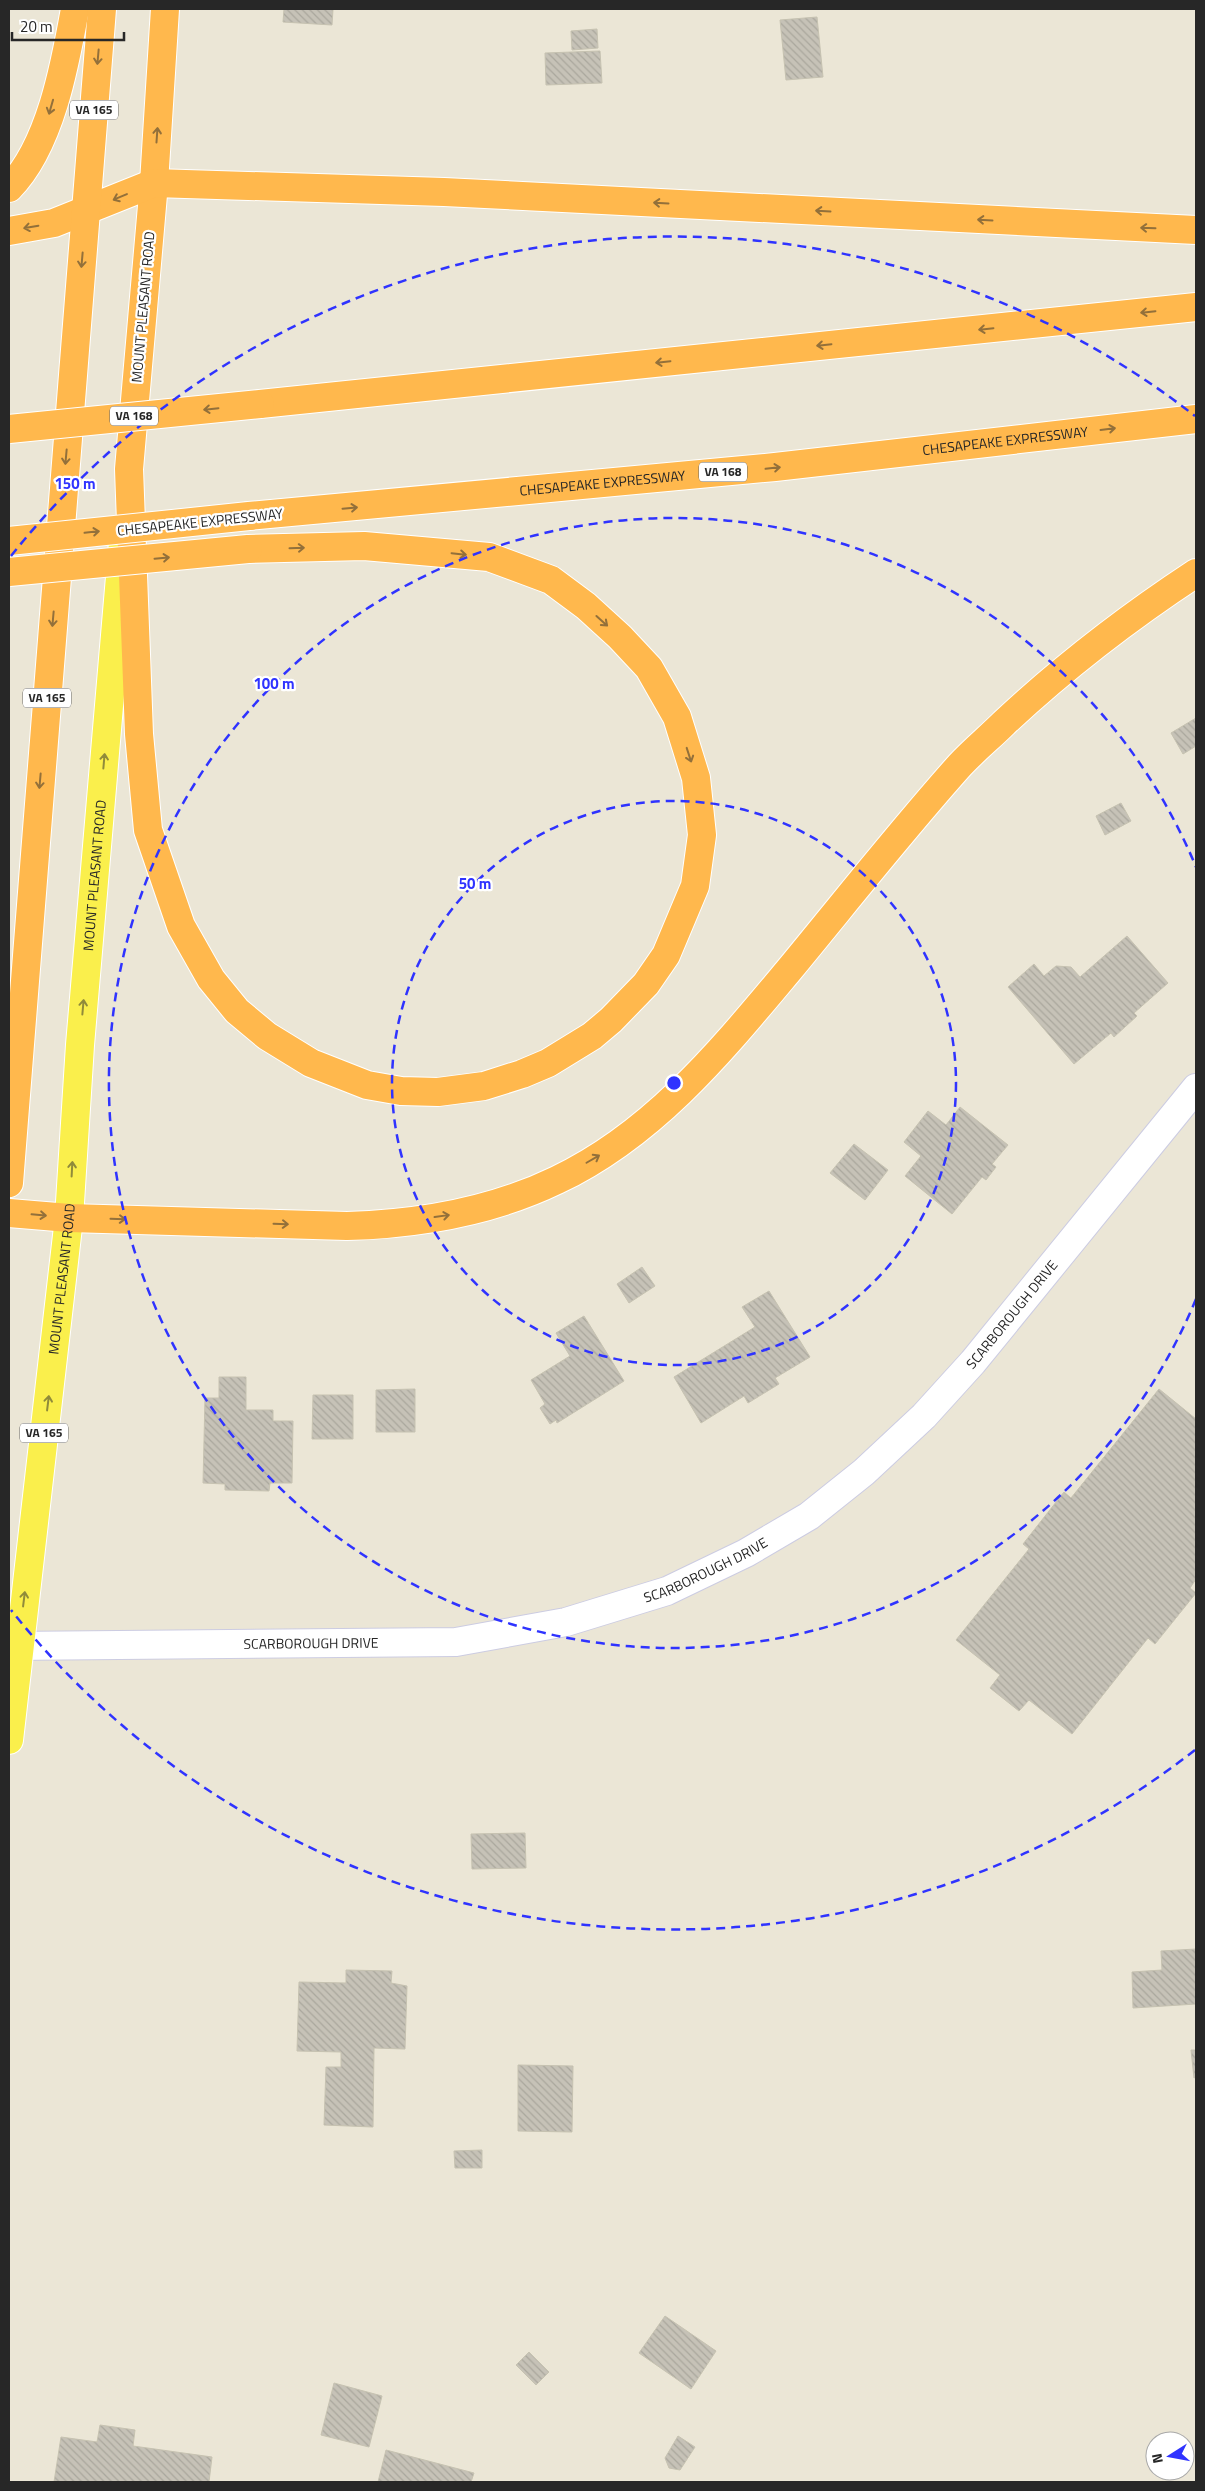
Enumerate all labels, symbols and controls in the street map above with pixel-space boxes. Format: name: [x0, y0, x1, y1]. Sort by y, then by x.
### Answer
scale bar: [12, 10, 125, 42]
text: 20 m: [20, 15, 53, 38]
one-way arrow: [93, 49, 103, 65]
one-way arrow: [46, 99, 56, 115]
road number: VA 165: [70, 100, 118, 120]
one-way arrow: [152, 127, 162, 143]
one-way arrow: [113, 193, 128, 203]
one-way arrow: [653, 198, 669, 208]
one-way arrow: [815, 207, 831, 216]
one-way arrow: [978, 215, 994, 224]
one-way arrow: [23, 223, 39, 233]
one-way arrow: [1140, 223, 1156, 233]
street label: MOUNT PLEASANT ROAD: [125, 230, 160, 383]
one-way arrow: [77, 252, 87, 268]
one-way arrow: [1140, 307, 1156, 317]
one-way arrow: [978, 324, 994, 334]
one-way arrow: [817, 341, 833, 350]
one-way arrow: [655, 357, 671, 367]
one-way arrow: [204, 404, 220, 413]
road number: VA 168: [110, 406, 158, 426]
street label: CHESAPEAKE EXPRESSWAY: [921, 420, 1090, 460]
one-way arrow: [1100, 424, 1116, 434]
one-way arrow: [62, 449, 71, 465]
road number: VA 168: [699, 462, 747, 482]
one-way arrow: [765, 463, 781, 472]
street label: CHESAPEAKE EXPRESSWAY: [519, 464, 687, 501]
text: 150 m: [54, 472, 96, 495]
street label: CHESAPEAKE EXPRESSWAY: [116, 502, 284, 541]
one-way arrow: [342, 503, 358, 512]
one-way arrow: [84, 527, 100, 537]
one-way arrow: [288, 543, 304, 553]
one-way arrow: [450, 549, 466, 559]
one-way arrow: [154, 553, 170, 562]
one-way arrow: [49, 611, 58, 627]
one-way arrow: [596, 615, 609, 627]
text: 100 m: [253, 672, 295, 695]
road number: VA 165: [23, 688, 71, 708]
one-way arrow: [685, 747, 694, 762]
one-way arrow: [99, 754, 109, 770]
one-way arrow: [36, 773, 45, 789]
street label: MOUNT PLEASANT ROAD: [77, 799, 111, 952]
text: 50 m: [459, 872, 491, 895]
one-way arrow: [78, 999, 88, 1015]
centre of rings: [665, 1074, 683, 1092]
one-way arrow: [586, 1154, 600, 1164]
one-way arrow: [68, 1161, 77, 1177]
street label: MOUNT PLEASANT ROAD: [42, 1203, 80, 1356]
one-way arrow: [31, 1211, 47, 1220]
one-way arrow: [434, 1211, 450, 1221]
one-way arrow: [110, 1215, 126, 1224]
one-way arrow: [272, 1220, 288, 1229]
street label: SCARBOROUGH DRIVE: [961, 1255, 1062, 1373]
one-way arrow: [43, 1395, 53, 1411]
road number: VA 165: [20, 1424, 68, 1442]
street label: SCARBOROUGH DRIVE: [641, 1532, 772, 1608]
one-way arrow: [20, 1591, 30, 1607]
street label: SCARBOROUGH DRIVE: [243, 1632, 379, 1654]
north arrow: [1145, 2431, 1195, 2481]
text: N: [1146, 2452, 1168, 2465]

